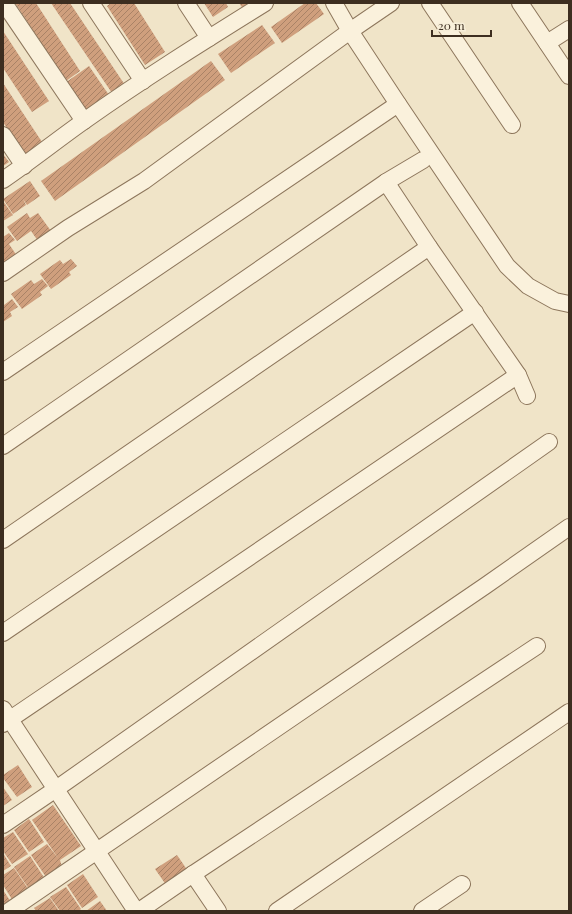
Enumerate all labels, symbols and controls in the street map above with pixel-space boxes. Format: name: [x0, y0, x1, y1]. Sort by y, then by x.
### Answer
scale bar: [432, 12, 491, 38]
text: 20 m: [438, 17, 465, 33]

